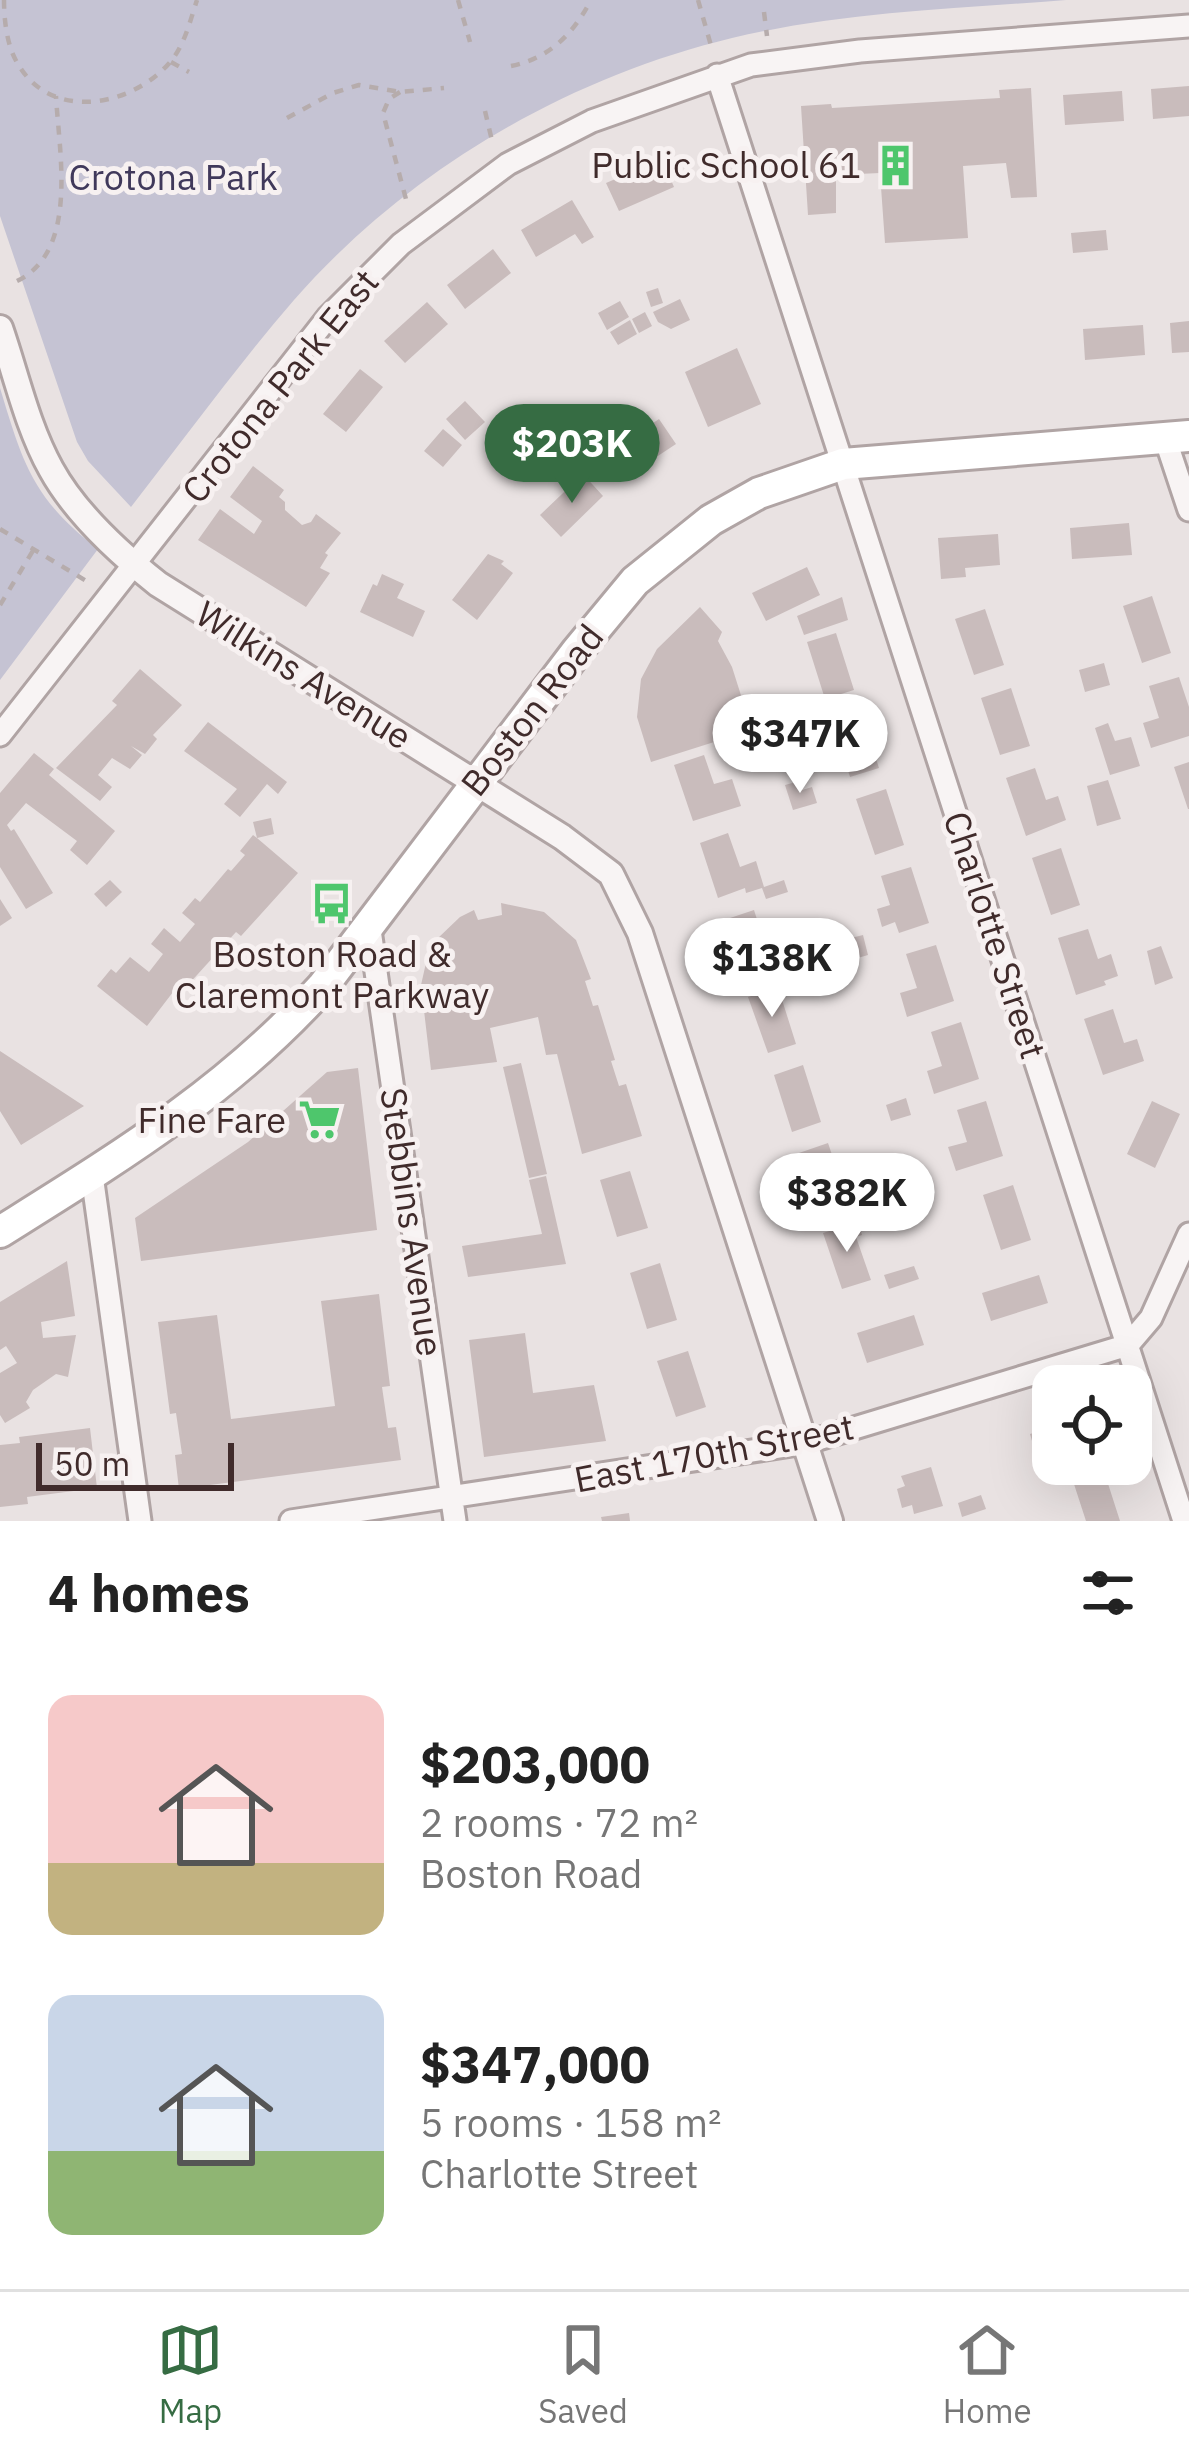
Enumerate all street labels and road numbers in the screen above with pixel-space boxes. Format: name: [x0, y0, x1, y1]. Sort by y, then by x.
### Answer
street label: Crotona Park East: [171, 259, 388, 512]
street label: Wilkins Avenue: [188, 590, 421, 760]
street label: Boston Road: [450, 614, 613, 805]
street label: Charlotte Street: [933, 805, 1058, 1064]
street label: Stebbins Avenue: [370, 1085, 455, 1359]
street label: East 170th Street: [570, 1402, 858, 1503]

